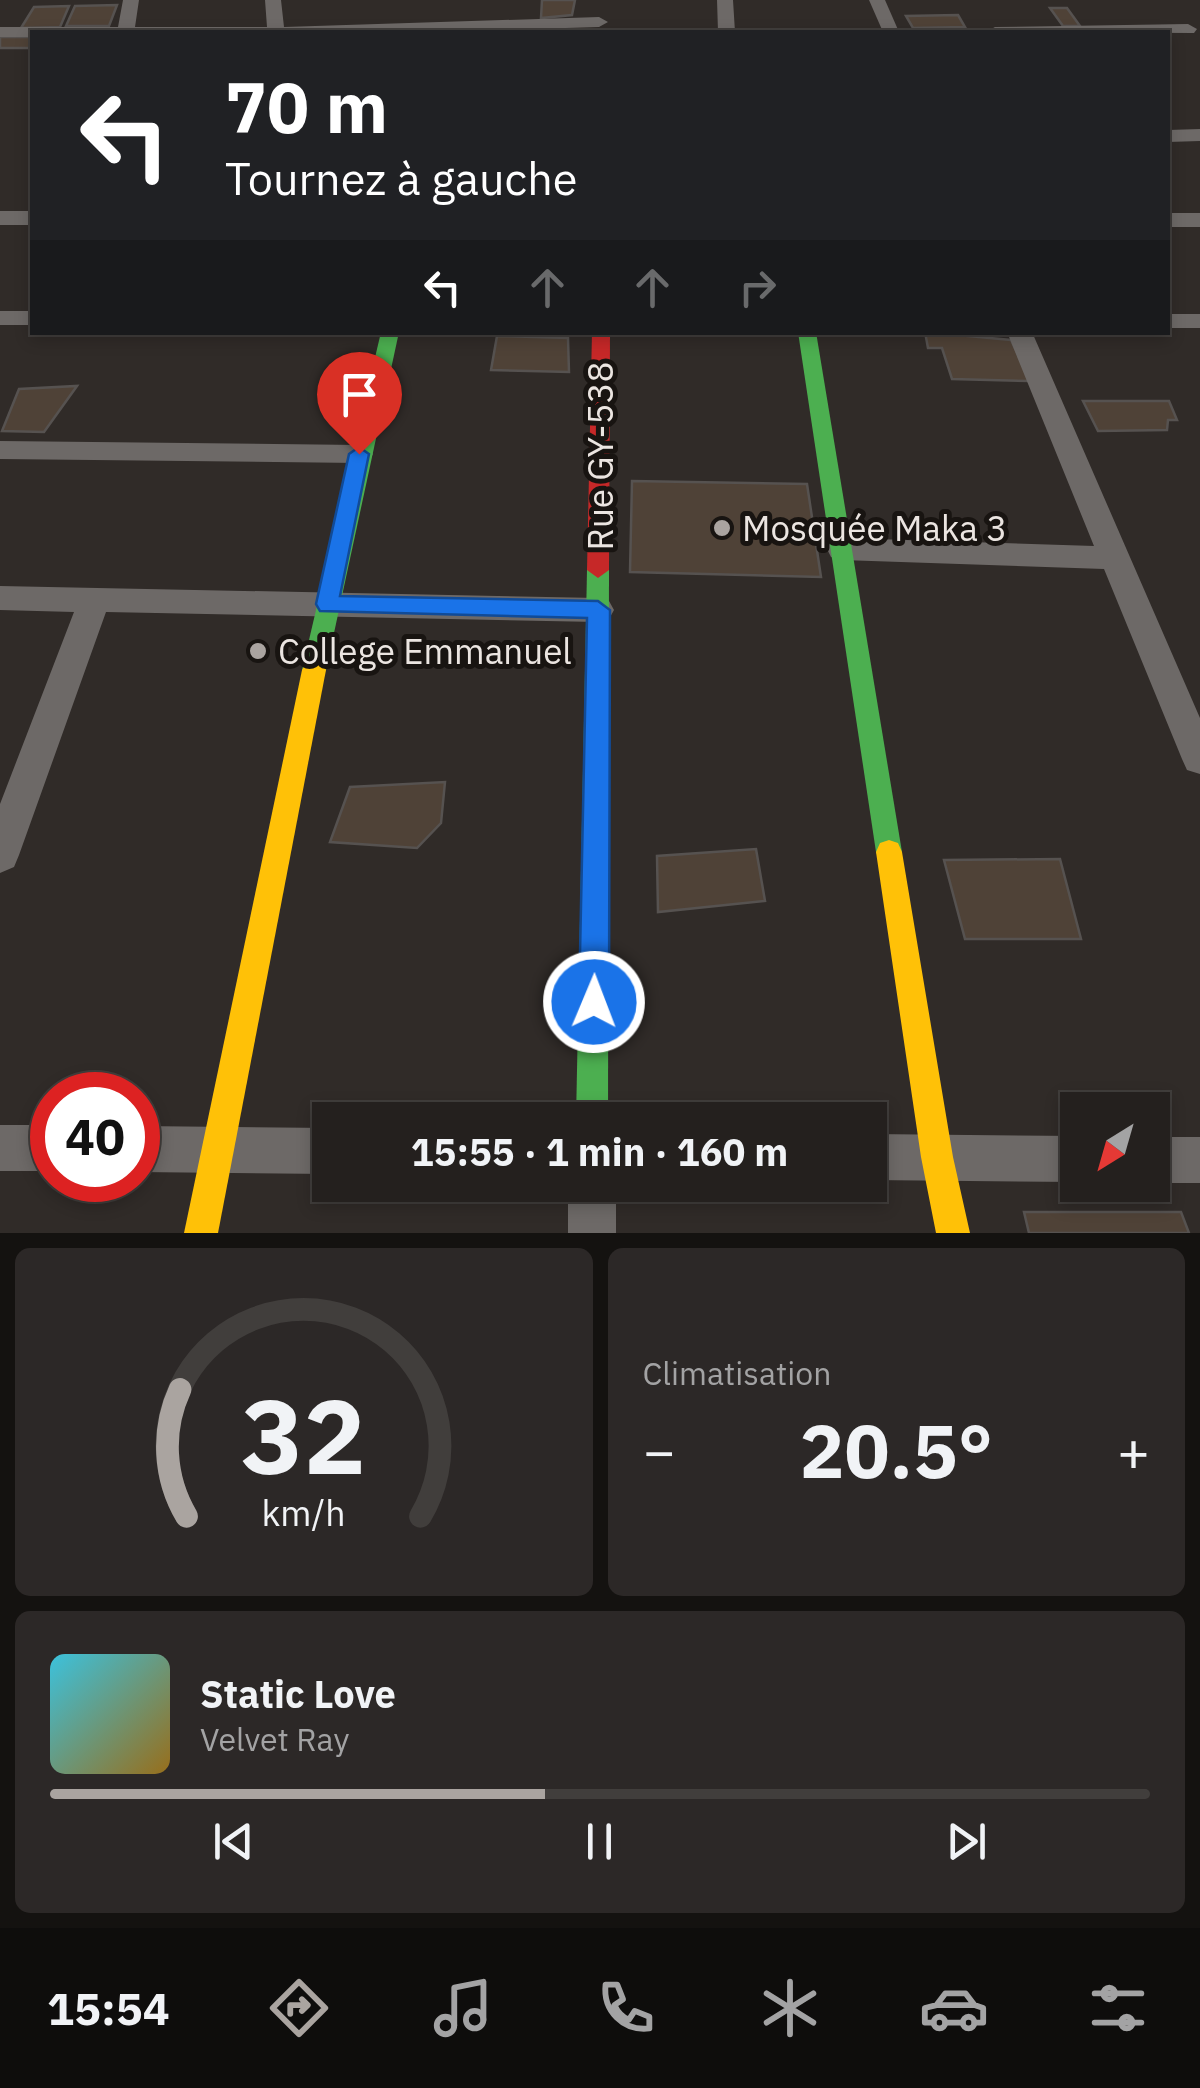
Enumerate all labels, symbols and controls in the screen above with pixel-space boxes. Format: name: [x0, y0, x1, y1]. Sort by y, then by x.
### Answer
text: 70 m: [225, 61, 388, 152]
icon: left: [60, 70, 190, 200]
text: Tournez à gauche: [225, 149, 577, 207]
icon: left: [415, 260, 470, 315]
icon: ahead: [520, 260, 575, 315]
icon: ahead: [625, 260, 680, 315]
icon: right: [730, 260, 785, 315]
pin: [317, 352, 402, 455]
street label: Rue GY-538: [577, 362, 623, 550]
icon: arrive: [332, 367, 387, 422]
place label: Mosquée Maka 3: [742, 505, 1007, 551]
marker: Mosquée Maka 3: [711, 517, 733, 539]
place label: College Emmanuel: [278, 628, 572, 674]
marker: College Emmanuel: [247, 640, 269, 662]
position arrow: [542, 950, 646, 1054]
speed limit sign: 40: [30, 1072, 160, 1202]
north arrow: [1060, 1092, 1170, 1202]
map controls: [1060, 1092, 1170, 1202]
text: 15:55 · 1 min · 160 m: [411, 1127, 788, 1176]
text: Climatisation: [643, 1352, 831, 1394]
text: 32: [241, 1367, 366, 1503]
text: 20.5°: [799, 1401, 993, 1499]
text: −: [643, 1415, 676, 1486]
text: +: [1117, 1415, 1150, 1486]
text: km/h: [262, 1489, 346, 1536]
text: Static Love: [200, 1669, 396, 1718]
text: Velvet Ray: [200, 1718, 349, 1760]
icon: previous: [206, 1814, 261, 1869]
icon: pause: [572, 1814, 627, 1869]
icon: next: [939, 1814, 994, 1869]
icon: directions: [264, 1973, 334, 2043]
icon: music: [428, 1973, 498, 2043]
icon: phone: [591, 1973, 661, 2043]
icon: climate: [755, 1973, 825, 2043]
icon: car: [919, 1973, 989, 2043]
icon: filters: [1083, 1973, 1153, 2043]
text: 15:54: [47, 1979, 170, 2037]

